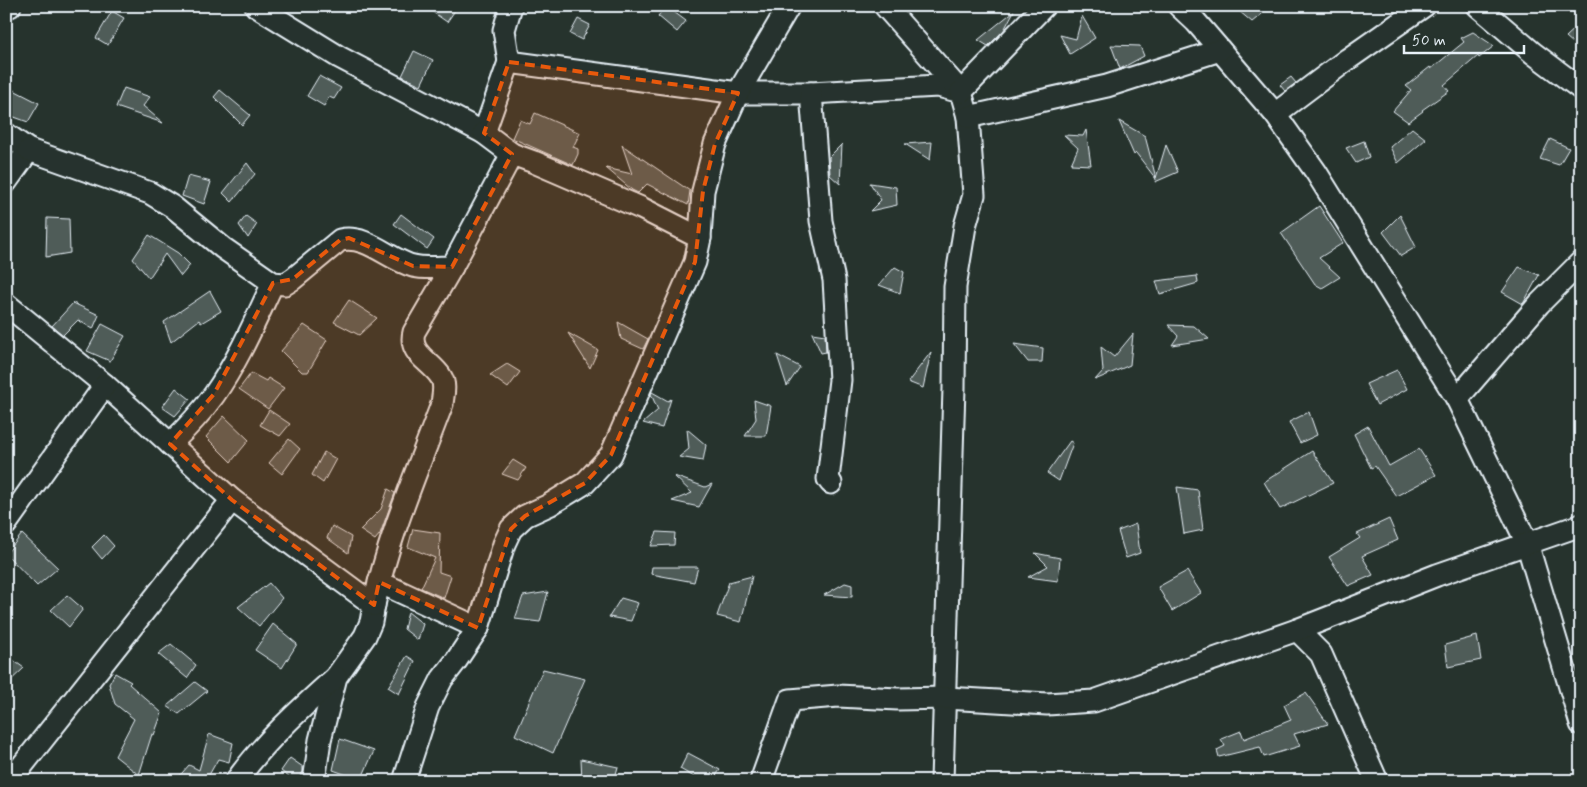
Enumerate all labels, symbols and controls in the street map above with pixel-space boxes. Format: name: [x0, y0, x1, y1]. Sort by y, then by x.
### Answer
scale bar: [1404, 22, 1524, 54]
text: 50 m: [1412, 31, 1446, 51]

